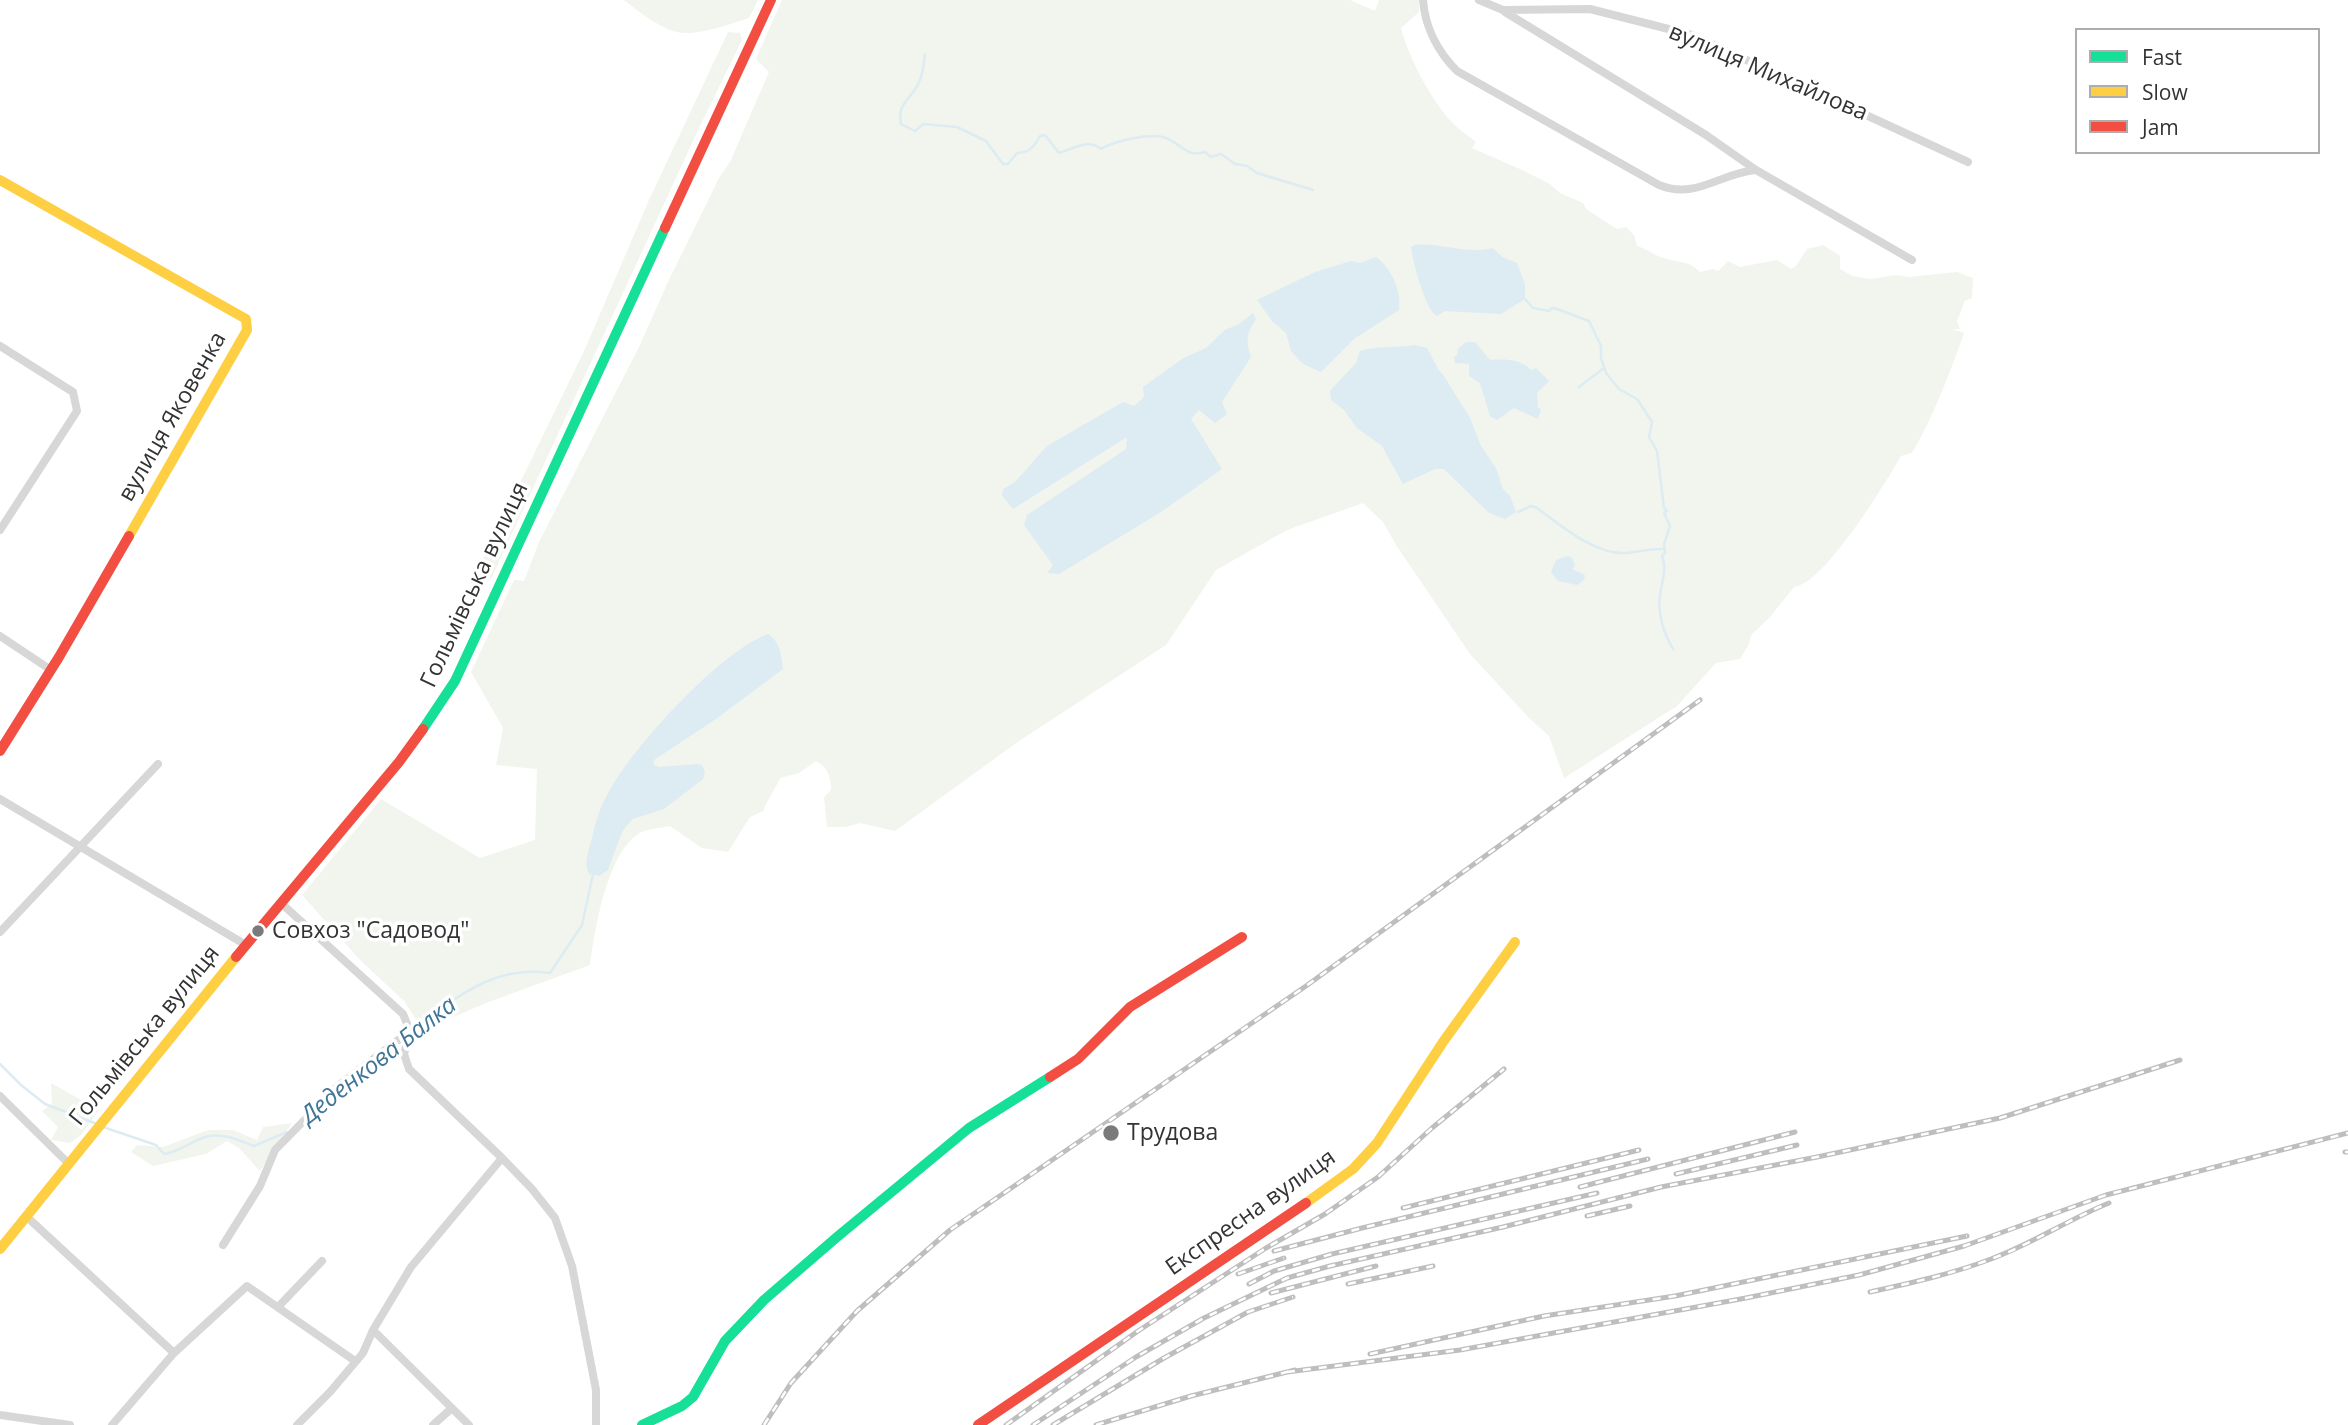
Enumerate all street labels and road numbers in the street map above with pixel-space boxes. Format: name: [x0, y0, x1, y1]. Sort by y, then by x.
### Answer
street label: вулиця Михайлова: [1664, 19, 1872, 127]
street label: вулиця Яковенка: [113, 327, 233, 507]
street label: Гольмівська вулиця: [415, 478, 535, 692]
street label: Гольмівська вулиця: [64, 941, 226, 1131]
street label: Експресна вулиця: [1161, 1144, 1341, 1282]

